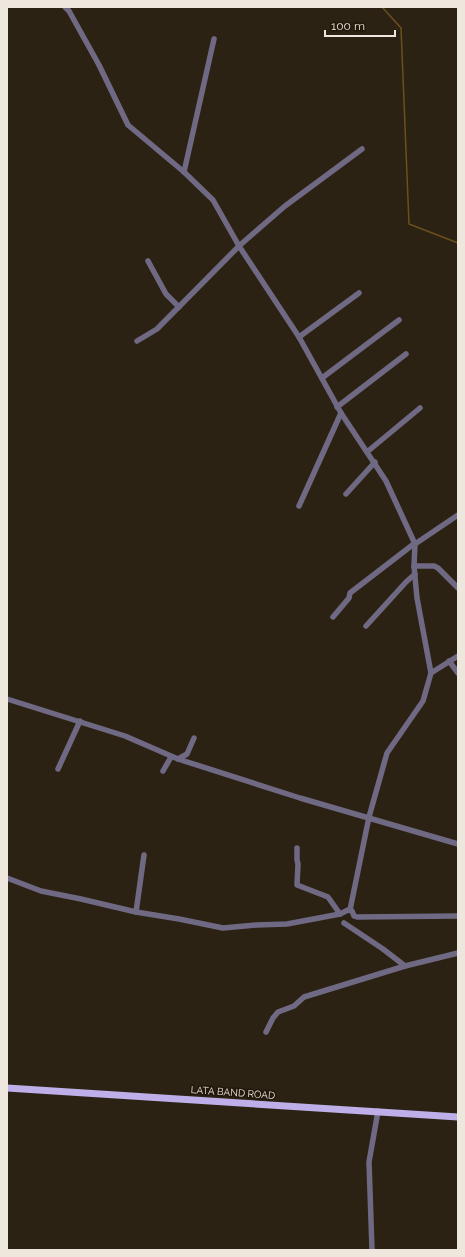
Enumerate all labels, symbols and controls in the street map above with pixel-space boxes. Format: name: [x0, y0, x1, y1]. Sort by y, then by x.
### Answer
scale bar: [325, 12, 395, 38]
text: 100 m: [331, 19, 365, 33]
street label: LATA BAND ROAD: [190, 1084, 276, 1101]

